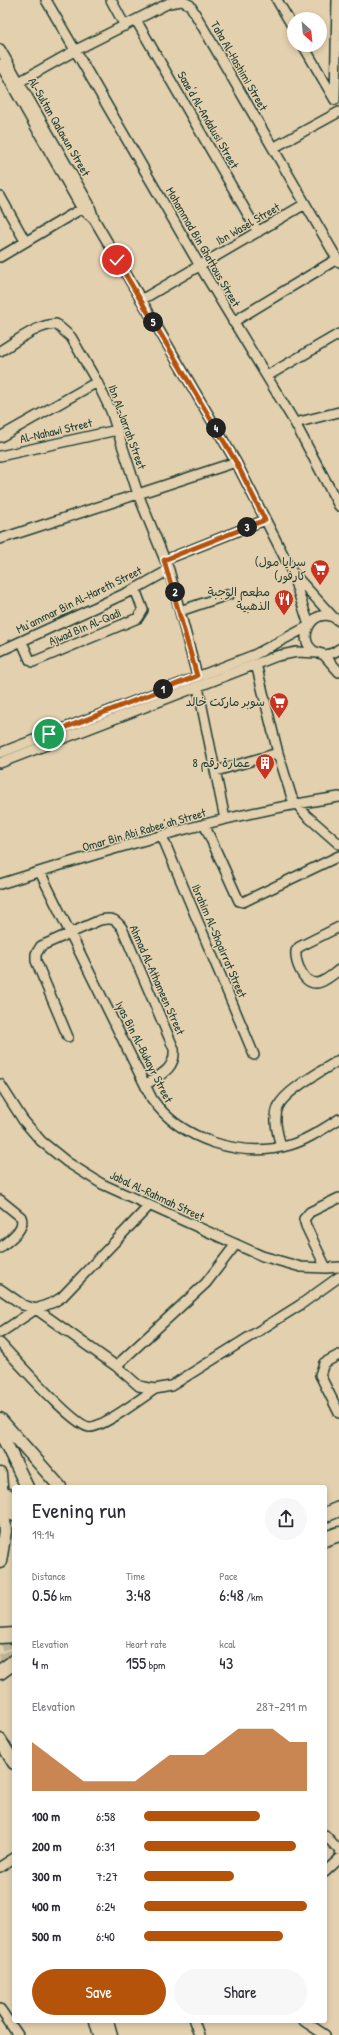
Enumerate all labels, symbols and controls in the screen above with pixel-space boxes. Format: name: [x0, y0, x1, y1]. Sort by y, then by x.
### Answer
north arrow: [287, 12, 327, 52]
map controls: [287, 12, 327, 52]
street label: Taha Al-Hashimi Street: [207, 18, 272, 114]
street label: Saae'd Al-Andalusi Street: [174, 68, 244, 172]
street label: Al-Sultan Qalawun Street: [24, 74, 95, 180]
street label: Mohammad Bin Ghattous Street: [162, 184, 245, 311]
street label: Ibn Wasel Street: [213, 198, 284, 249]
pin: [100, 243, 134, 277]
icon: check: [106, 249, 128, 271]
pin: 5: [143, 312, 163, 332]
text: 5: [151, 315, 155, 329]
street label: Ibn Al-Jarrah Street: [104, 382, 151, 472]
street label: Al-Nahawi Street: [18, 414, 95, 447]
pin: 4: [206, 418, 226, 438]
text: 4: [214, 421, 218, 435]
pin: 3: [237, 517, 257, 537]
text: 3: [245, 520, 249, 534]
place label: (سرايا مول (كارفور: [255, 553, 306, 584]
supermarket icon: (سرايا مول (كارفور: [309, 558, 331, 586]
street label: Mu’ammar Bin Al-Hareth Street: [13, 561, 145, 637]
pin: 2: [165, 582, 185, 602]
place label: مطعم الوجبة الذهبية: [208, 583, 270, 614]
text: 2: [172, 585, 178, 599]
restaurant icon: مطعم الوجبة الذهبية: [273, 588, 295, 616]
street label: Ajwad Bin Al-Qadi: [46, 604, 124, 649]
pin: 1: [153, 679, 173, 699]
text: 1: [161, 682, 165, 696]
supermarket icon: سوبر ماركت خالد: [268, 691, 290, 719]
place label: سوبر ماركت خالد: [186, 693, 265, 710]
pin: [32, 717, 66, 751]
icon: arrive: [38, 723, 60, 745]
building icon: عمارة رقم 8: [254, 752, 276, 780]
place label: عمارة رقم 8: [193, 754, 251, 772]
street label: Omar Bin Abi Rabee’ah Street: [80, 803, 208, 855]
street label: Ibrahim Al-Shqairrat Street: [188, 881, 251, 1001]
street label: Ahmad Al-Athameen Street: [126, 922, 190, 1038]
street label: Iyas Bin Al-Bukayr Street: [111, 998, 178, 1106]
street label: Jabal Al-Rahmah Street: [107, 1166, 208, 1225]
text: Evening run: [32, 1495, 126, 1525]
button: share: [265, 1498, 307, 1540]
text: 19:14: [32, 1525, 54, 1543]
text: Distance: [32, 1569, 66, 1583]
text: Time: [126, 1569, 145, 1583]
text: Pace: [219, 1569, 238, 1583]
text: 0.56: [32, 1583, 57, 1606]
text: 3:48: [126, 1583, 151, 1606]
text: 6:48: [219, 1583, 244, 1606]
text: km: [57, 1590, 72, 1604]
text: /km: [244, 1590, 263, 1604]
text: Elevation: [32, 1637, 69, 1651]
text: Heart rate: [126, 1637, 167, 1651]
text: kcal: [219, 1637, 235, 1651]
text: 4: [32, 1651, 38, 1674]
text: 155: [126, 1651, 146, 1674]
text: 43: [219, 1651, 233, 1674]
text: m: [38, 1658, 48, 1672]
text: bpm: [146, 1658, 165, 1672]
text: Elevation: [32, 1697, 75, 1715]
text: 287–291 m: [256, 1697, 307, 1715]
text: 100 m: [32, 1807, 60, 1825]
text: 6:58: [96, 1807, 115, 1825]
text: 200 m: [32, 1837, 62, 1855]
text: 6:31: [96, 1837, 115, 1855]
text: 300 m: [32, 1867, 61, 1885]
text: 7:27: [96, 1867, 118, 1885]
text: 400 m: [32, 1897, 60, 1915]
text: 6:24: [96, 1897, 115, 1915]
text: 500 m: [32, 1927, 61, 1945]
text: 6:40: [96, 1927, 115, 1945]
button: Save: [32, 1969, 166, 2015]
button: Share: [174, 1969, 307, 2015]

